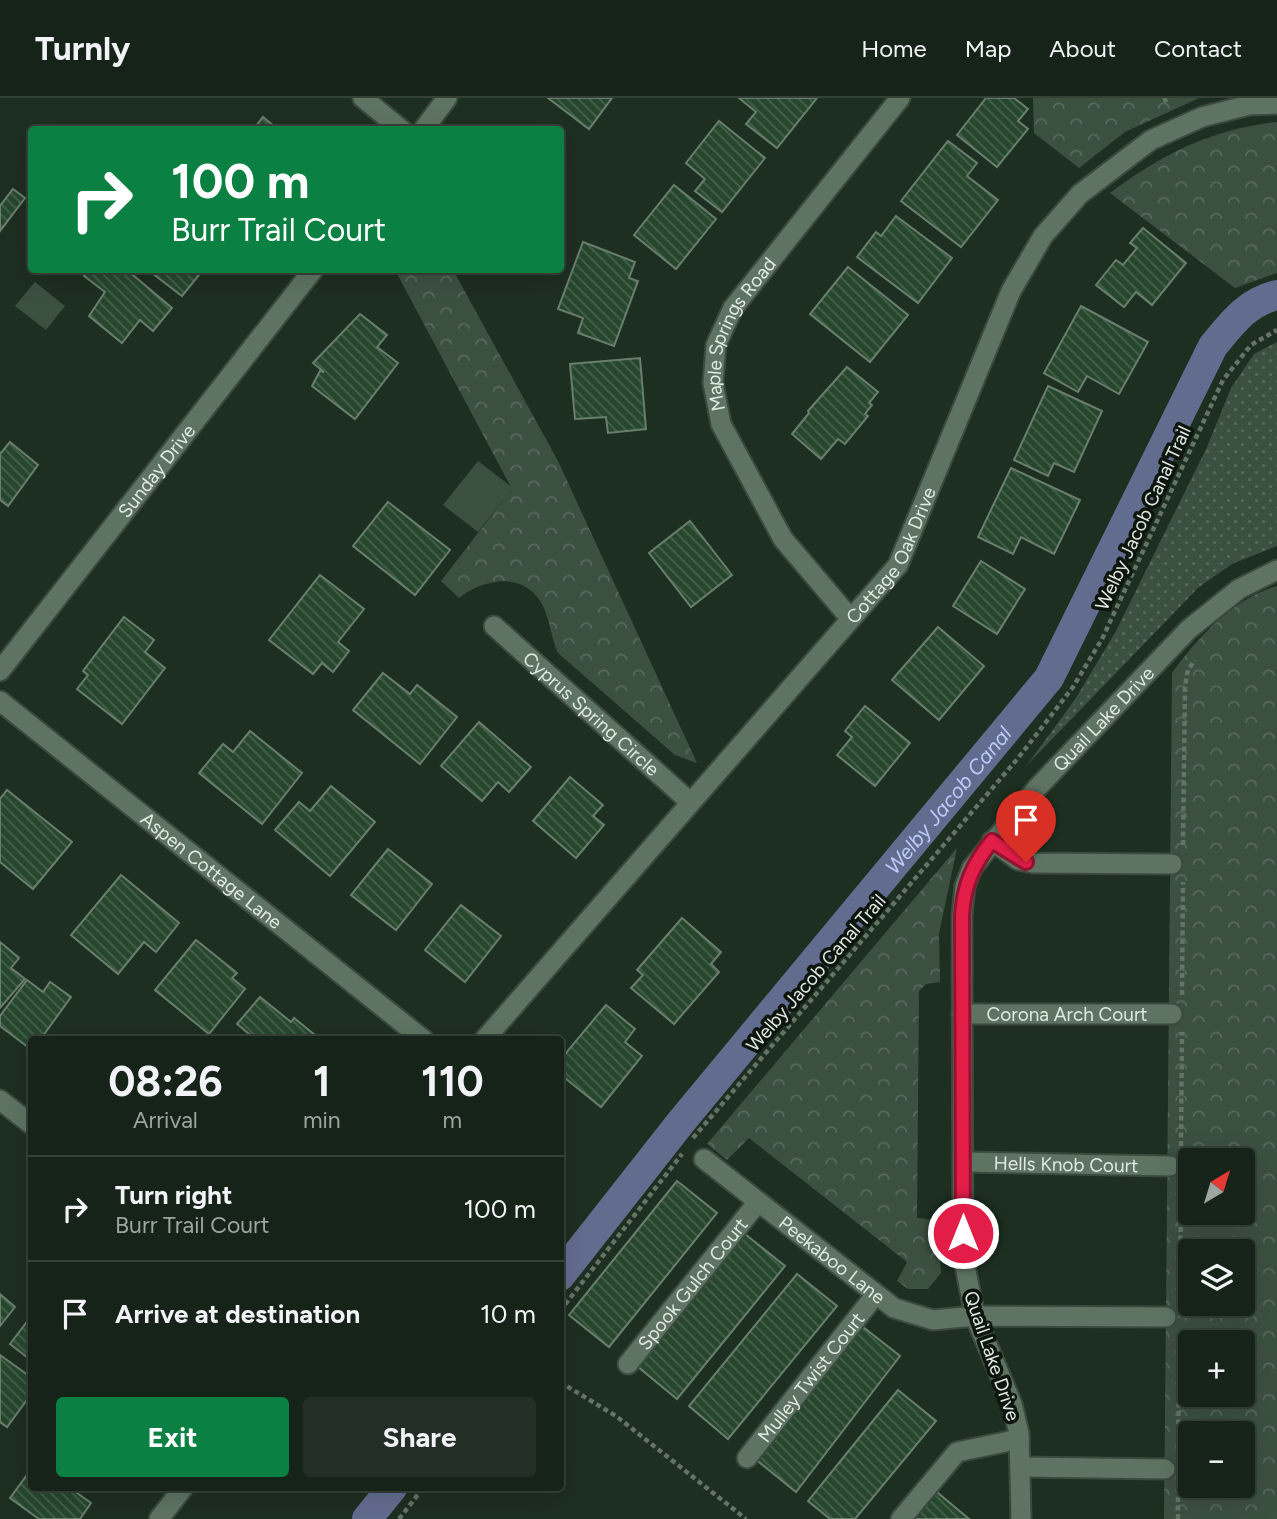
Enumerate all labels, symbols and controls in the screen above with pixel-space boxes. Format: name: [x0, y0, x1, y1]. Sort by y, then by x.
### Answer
text: Turnly: [35, 29, 130, 68]
text: Home: [861, 34, 927, 63]
text: Map: [965, 34, 1011, 63]
text: About: [1049, 34, 1116, 63]
text: Contact: [1154, 34, 1242, 63]
text: 100 m: [171, 151, 310, 210]
icon: right: [56, 154, 147, 245]
text: Burr Trail Court: [171, 211, 386, 249]
street label: Maple Springs Road: [701, 253, 780, 413]
street label: Sunday Drive: [113, 419, 200, 522]
street label: Welby Jacob Canal Trail: [1090, 422, 1196, 614]
street label: Cottage Oak Drive: [841, 483, 940, 628]
street label: Cyprus Spring Circle: [519, 646, 664, 781]
street label: Quail Lake Drive: [1048, 662, 1159, 776]
water label: Welby Jacob Canal: [879, 721, 1016, 879]
pin: [996, 790, 1056, 862]
icon: arrive: [1007, 801, 1045, 839]
street label: Aspen Cottage Lane: [136, 807, 287, 934]
street label: Welby Jacob Canal Trail: [741, 890, 891, 1056]
street label: Corona Arch Court: [986, 1003, 1148, 1026]
text: 08:26: [108, 1056, 223, 1107]
text: 1: [313, 1056, 331, 1107]
text: 110: [421, 1056, 484, 1107]
text: Arrival: [133, 1106, 198, 1134]
text: min: [303, 1106, 341, 1134]
text: m: [443, 1106, 462, 1134]
north arrow: [1178, 1148, 1255, 1225]
map controls: [1178, 1148, 1255, 1498]
street label: Hells Knob Court: [993, 1151, 1138, 1177]
text: Turn right: [115, 1179, 232, 1211]
icon: right: [56, 1190, 94, 1228]
text: 100 m: [463, 1193, 536, 1225]
position arrow: [926, 1196, 1000, 1270]
text: Burr Trail Court: [115, 1211, 270, 1239]
street label: Peekaboo Lane: [775, 1211, 890, 1308]
street label: Spook Gulch Court: [633, 1213, 752, 1354]
button: layers: [1178, 1239, 1255, 1316]
street label: Quail Lake Drive: [959, 1288, 1025, 1424]
icon: arrive: [56, 1295, 94, 1333]
text: Arrive at destination: [115, 1298, 360, 1330]
text: 10 m: [480, 1298, 536, 1330]
street label: Mulley Twist Court: [752, 1307, 869, 1447]
button: +: [1178, 1330, 1255, 1407]
button: Exit: [56, 1397, 289, 1477]
button: Share: [303, 1397, 536, 1477]
button: −: [1178, 1421, 1255, 1498]

